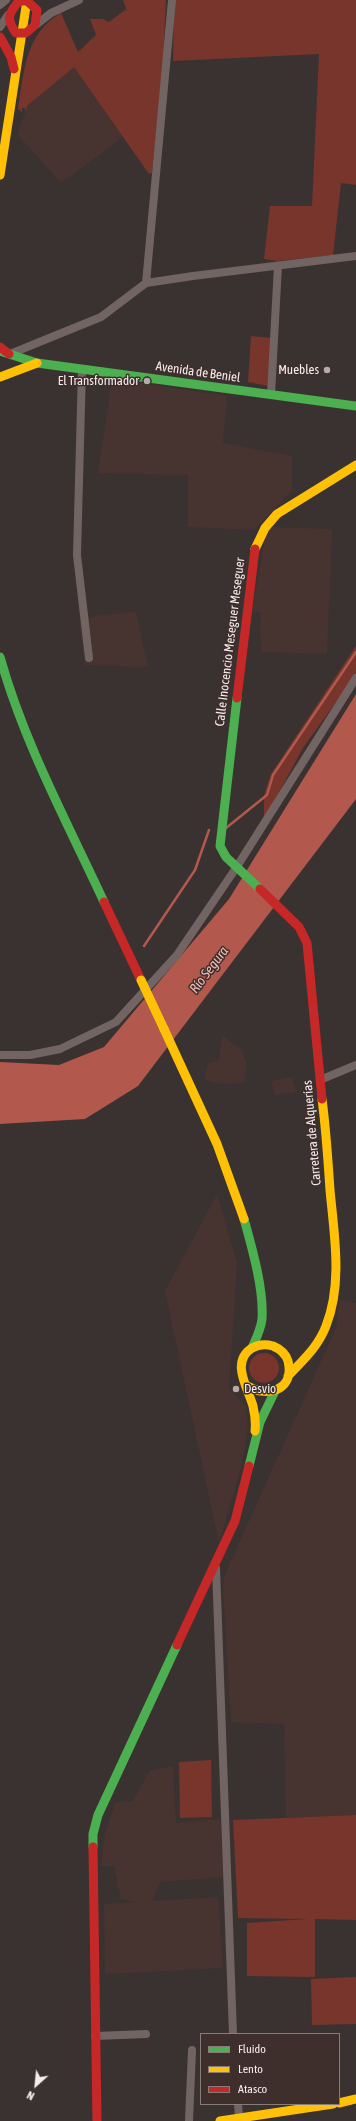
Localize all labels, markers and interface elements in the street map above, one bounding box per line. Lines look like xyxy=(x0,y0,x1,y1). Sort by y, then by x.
street label: Avenida de Beniel xyxy=(155,358,241,386)
place label: Muebles xyxy=(278,362,319,378)
marker: Muebles xyxy=(322,365,332,375)
place label: El Transformador xyxy=(58,373,139,389)
marker: El Transformador xyxy=(142,376,152,386)
street label: Calle Inocencio Meseguer Meseguer xyxy=(212,557,248,727)
water label: Río Segura xyxy=(186,943,232,997)
street label: Carretera de Alquerías xyxy=(300,1080,324,1186)
place label: Desvio xyxy=(244,1381,276,1397)
marker: Desvio xyxy=(231,1384,241,1394)
legend xyxy=(200,2033,340,2105)
text: Fluido xyxy=(238,2042,266,2056)
text: Lento xyxy=(238,2062,263,2076)
north arrow xyxy=(16,2065,56,2105)
text: Atasco xyxy=(238,2082,267,2096)
text: N xyxy=(25,2089,36,2103)

